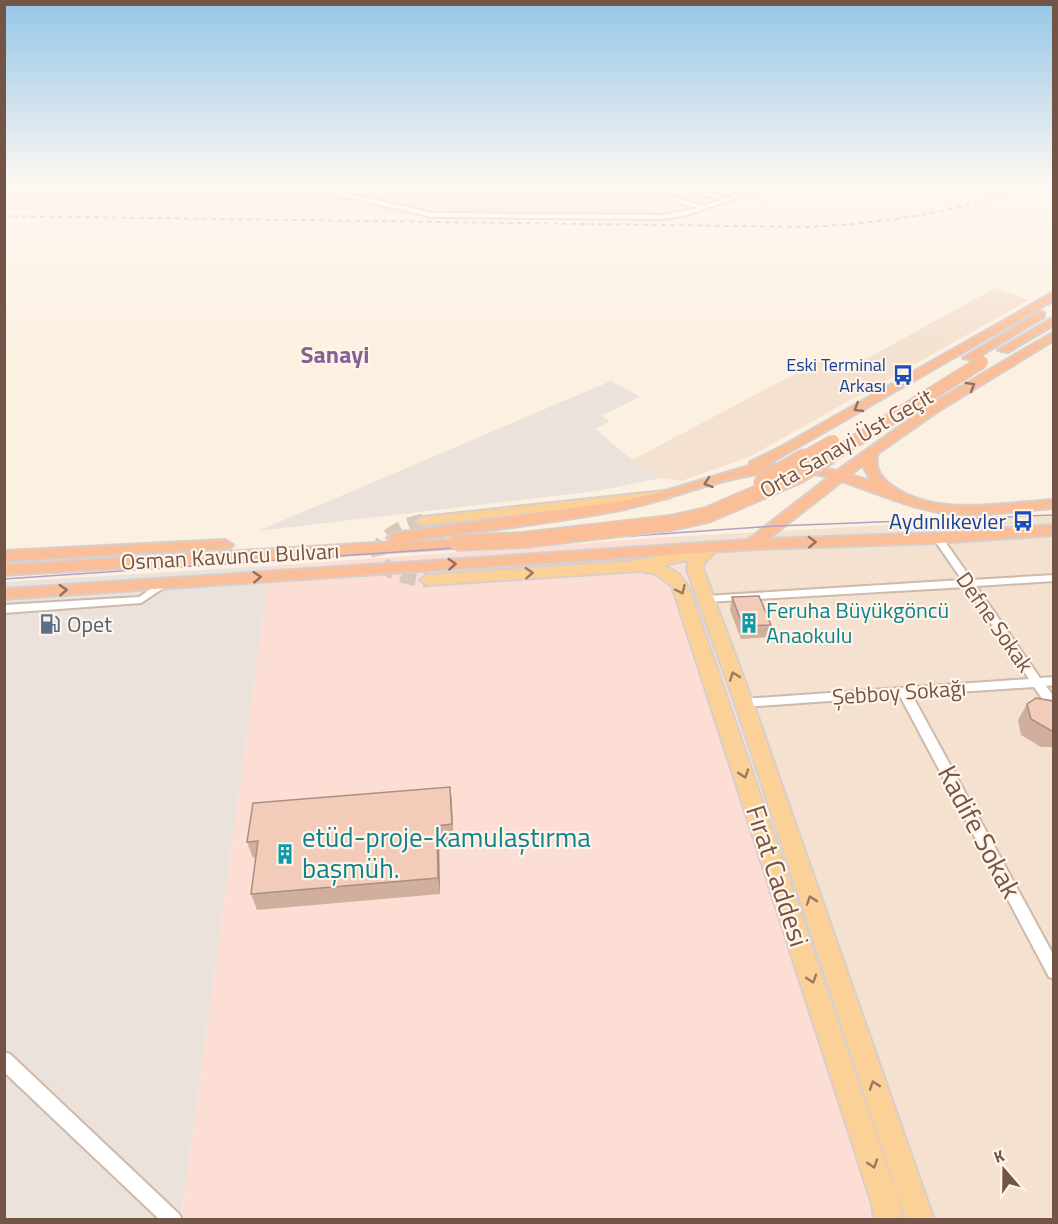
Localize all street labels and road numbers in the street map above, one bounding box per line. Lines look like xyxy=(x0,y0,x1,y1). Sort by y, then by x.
street label: Orta Sanayi Üst Geçit xyxy=(753,379,939,507)
street label: Osman Kavuncu Bulvarı xyxy=(120,533,340,579)
street label: Defne Sokak xyxy=(948,565,1042,680)
street label: Şebboy Sokağı xyxy=(831,670,967,714)
street label: Kadife Sokak xyxy=(928,757,1033,905)
street label: Fırat Caddesi xyxy=(736,799,821,952)

